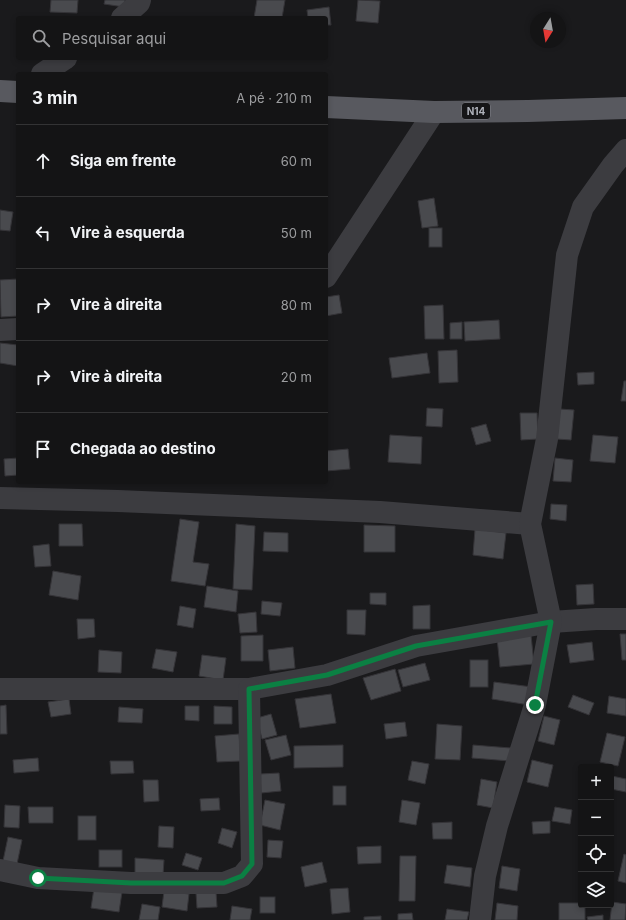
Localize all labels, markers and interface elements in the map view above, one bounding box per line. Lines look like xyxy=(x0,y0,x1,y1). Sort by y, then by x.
north arrow xyxy=(530,12,566,48)
search box xyxy=(16,16,328,60)
icon: search xyxy=(30,27,52,49)
text: Pesquisar aqui xyxy=(62,29,166,48)
text: 3 min xyxy=(32,88,78,108)
text: A pé · 210 m xyxy=(236,90,312,106)
road number: N14 xyxy=(462,103,490,119)
icon: ahead xyxy=(32,150,54,172)
text: Siga em frente xyxy=(70,151,176,170)
text: 60 m xyxy=(281,153,312,169)
icon: left xyxy=(32,222,54,244)
text: Vire à esquerda xyxy=(70,223,185,242)
text: 50 m xyxy=(281,225,312,241)
icon: right xyxy=(32,294,54,316)
text: Vire à direita xyxy=(70,295,162,314)
text: 80 m xyxy=(281,297,312,313)
icon: right xyxy=(32,366,54,388)
text: Vire à direita xyxy=(70,367,162,386)
text: 20 m xyxy=(281,369,312,385)
icon: arrive xyxy=(32,438,54,460)
text: Chegada ao destino xyxy=(70,439,216,458)
route end xyxy=(526,696,544,714)
map controls xyxy=(578,764,614,908)
button: + xyxy=(578,764,614,800)
button: − xyxy=(578,800,614,836)
button: locate xyxy=(578,836,614,872)
route start xyxy=(29,869,47,887)
button: layers xyxy=(578,872,614,908)

